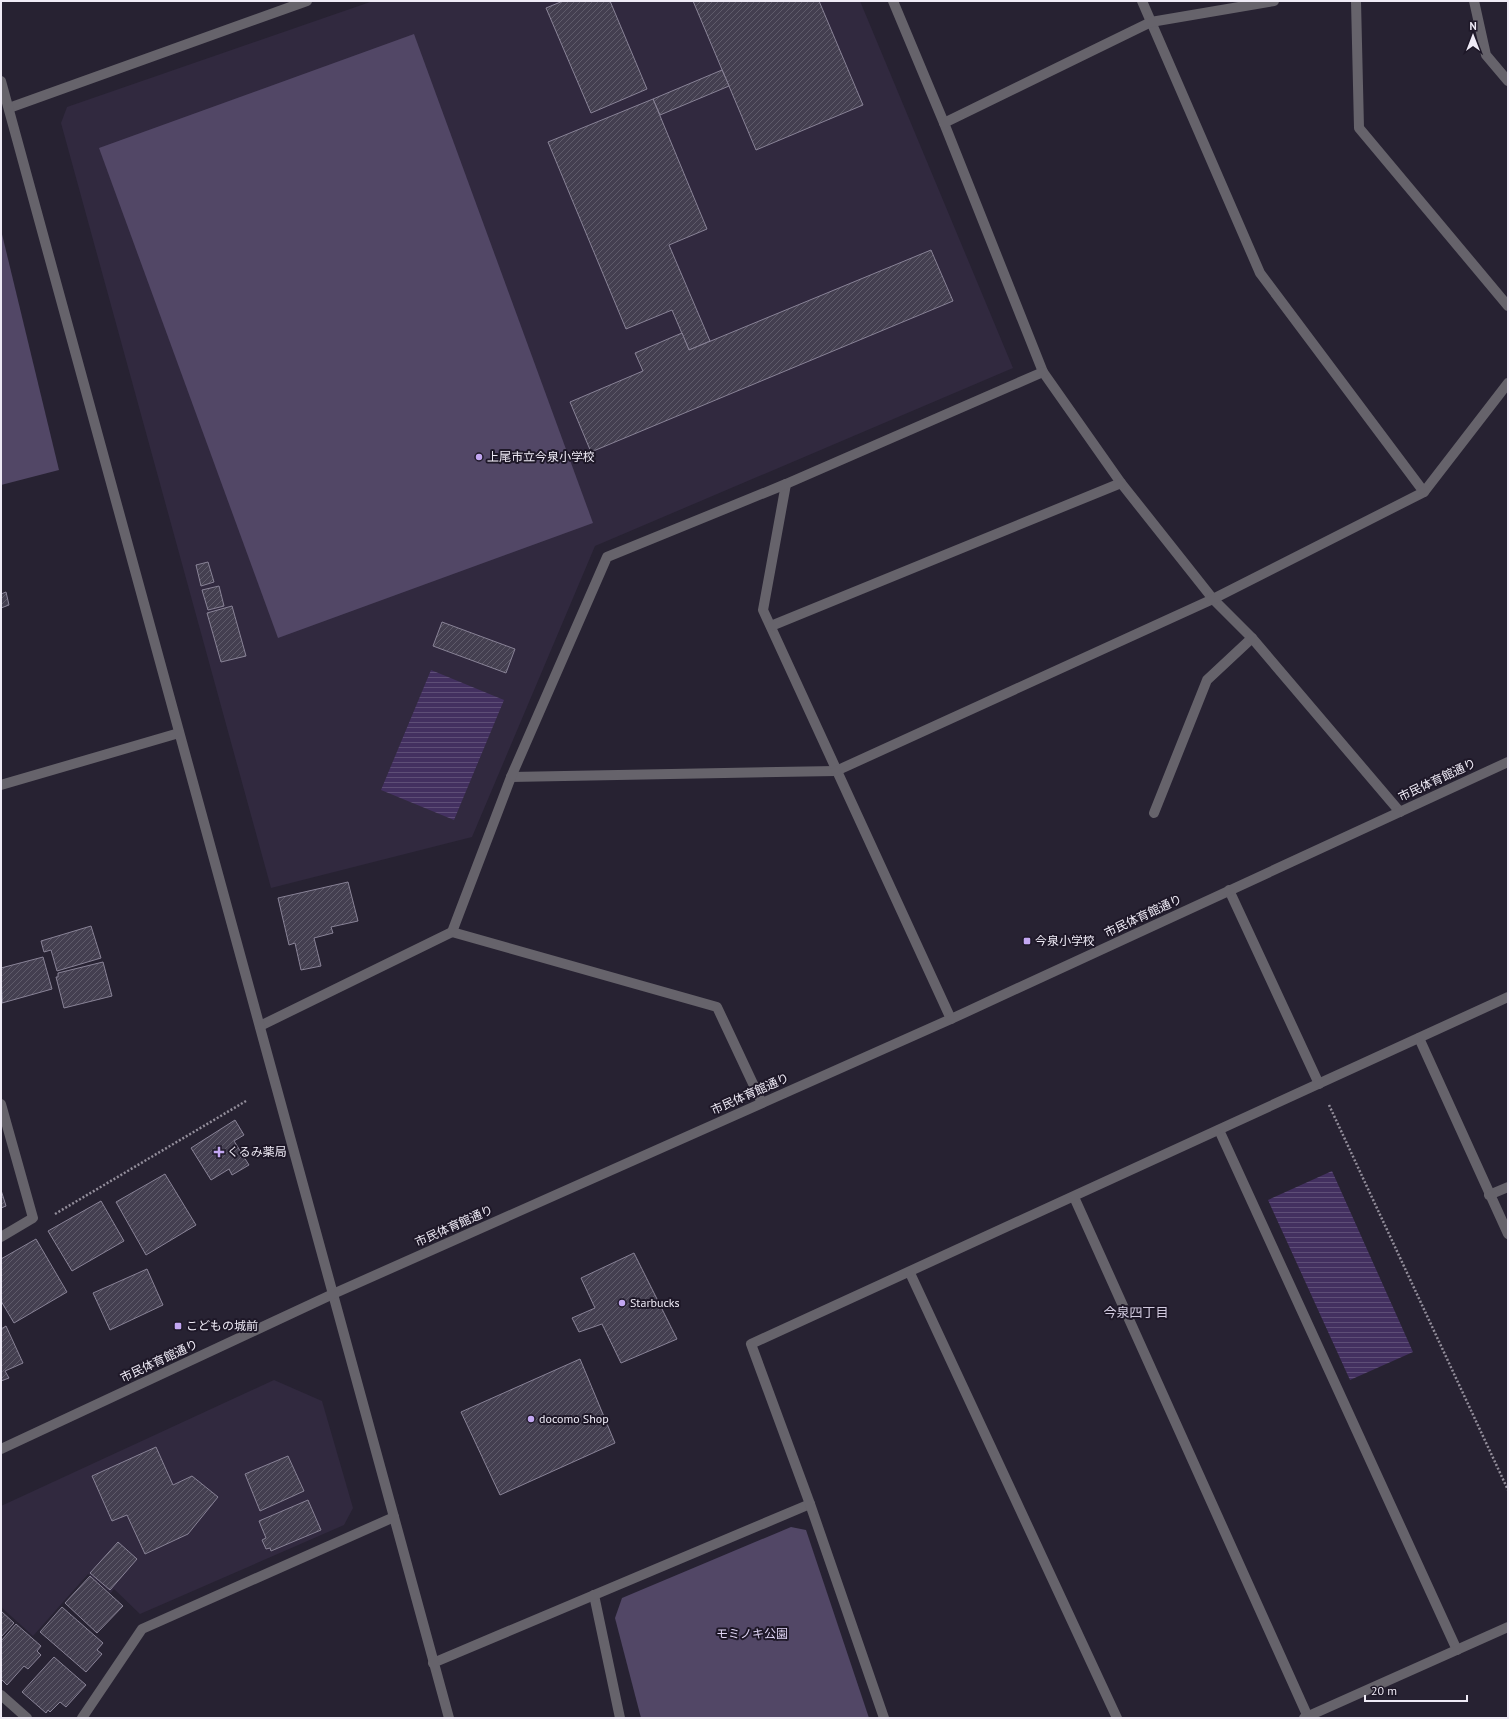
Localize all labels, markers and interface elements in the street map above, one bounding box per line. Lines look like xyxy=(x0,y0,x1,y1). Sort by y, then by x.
north arrow xyxy=(1453,16,1493,56)
text: N xyxy=(1469,19,1477,33)
place label: 上尾市立今泉小学校 xyxy=(487,449,595,464)
marker: 上尾市立今泉小学校 xyxy=(474,452,484,462)
street label: 市民体育館通り xyxy=(1396,755,1478,804)
street label: 市民体育館通り xyxy=(1102,891,1184,940)
place label: 今泉小学校 xyxy=(1035,933,1095,948)
marker: 今泉小学校 xyxy=(1022,936,1032,946)
street label: 市民体育館通り xyxy=(708,1070,791,1117)
place label: くるみ薬局 xyxy=(227,1144,287,1159)
marker: くるみ薬局 xyxy=(214,1147,224,1157)
street label: 市民体育館通り xyxy=(412,1202,495,1249)
place label: Starbucks xyxy=(630,1295,680,1310)
marker: Starbucks xyxy=(617,1298,627,1308)
district label: 今泉四丁目 xyxy=(1103,1304,1169,1321)
place label: こどもの城前 xyxy=(186,1318,258,1333)
marker: こどもの城前 xyxy=(173,1321,183,1331)
street label: 市民体育館通り xyxy=(118,1336,200,1385)
place label: docomo Shop xyxy=(539,1411,609,1426)
marker: docomo Shop xyxy=(526,1414,536,1424)
park label: モミノキ公園 xyxy=(716,1626,788,1641)
scale bar xyxy=(1365,1677,1467,1703)
text: 20 m xyxy=(1371,1683,1397,1698)

